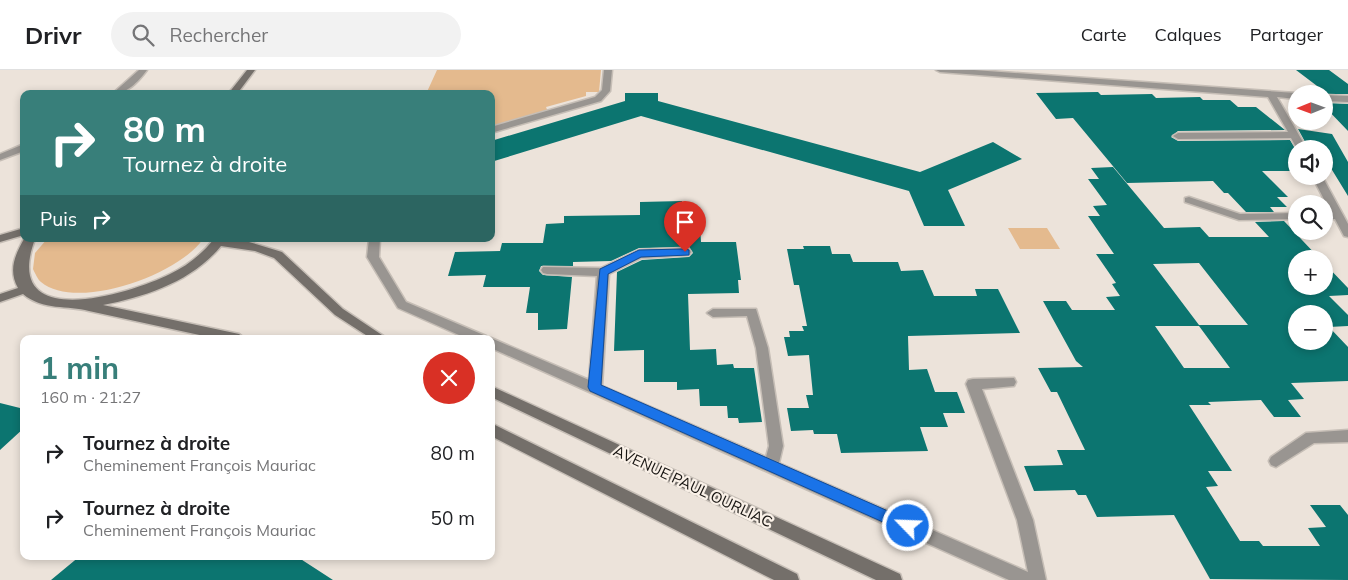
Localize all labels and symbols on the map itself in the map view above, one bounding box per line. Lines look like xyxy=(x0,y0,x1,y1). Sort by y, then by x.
north arrow xyxy=(1288,85,1332,130)
pin xyxy=(664,201,706,252)
street label: AVENUE PAUL OURLIAC xyxy=(611,441,775,531)
position arrow xyxy=(881,499,933,551)

